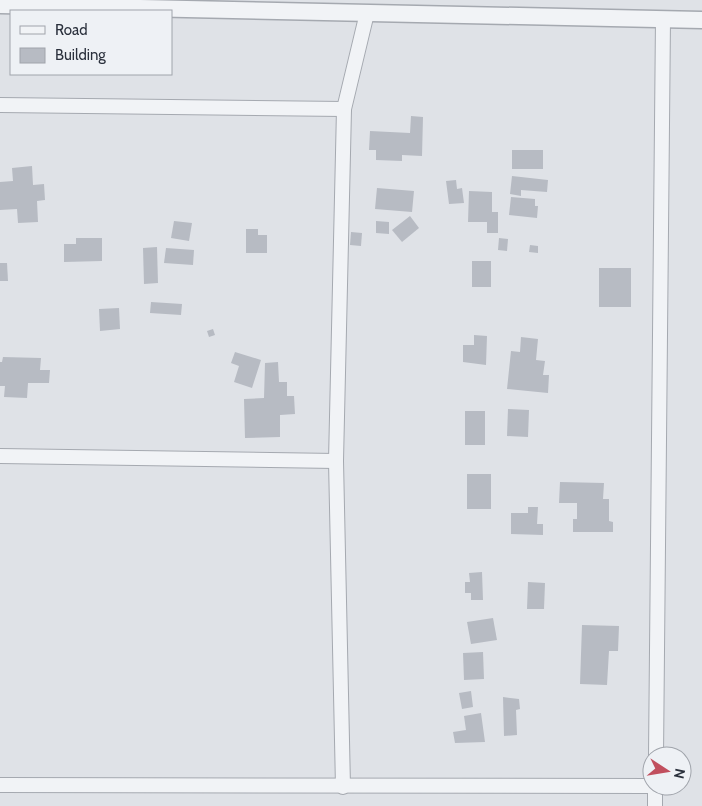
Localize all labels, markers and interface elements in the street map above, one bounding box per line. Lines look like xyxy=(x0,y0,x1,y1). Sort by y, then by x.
legend xyxy=(10,10,172,75)
text: Road xyxy=(55,21,88,39)
text: Building xyxy=(55,46,106,64)
north arrow xyxy=(642,746,692,796)
text: N xyxy=(670,767,690,780)

